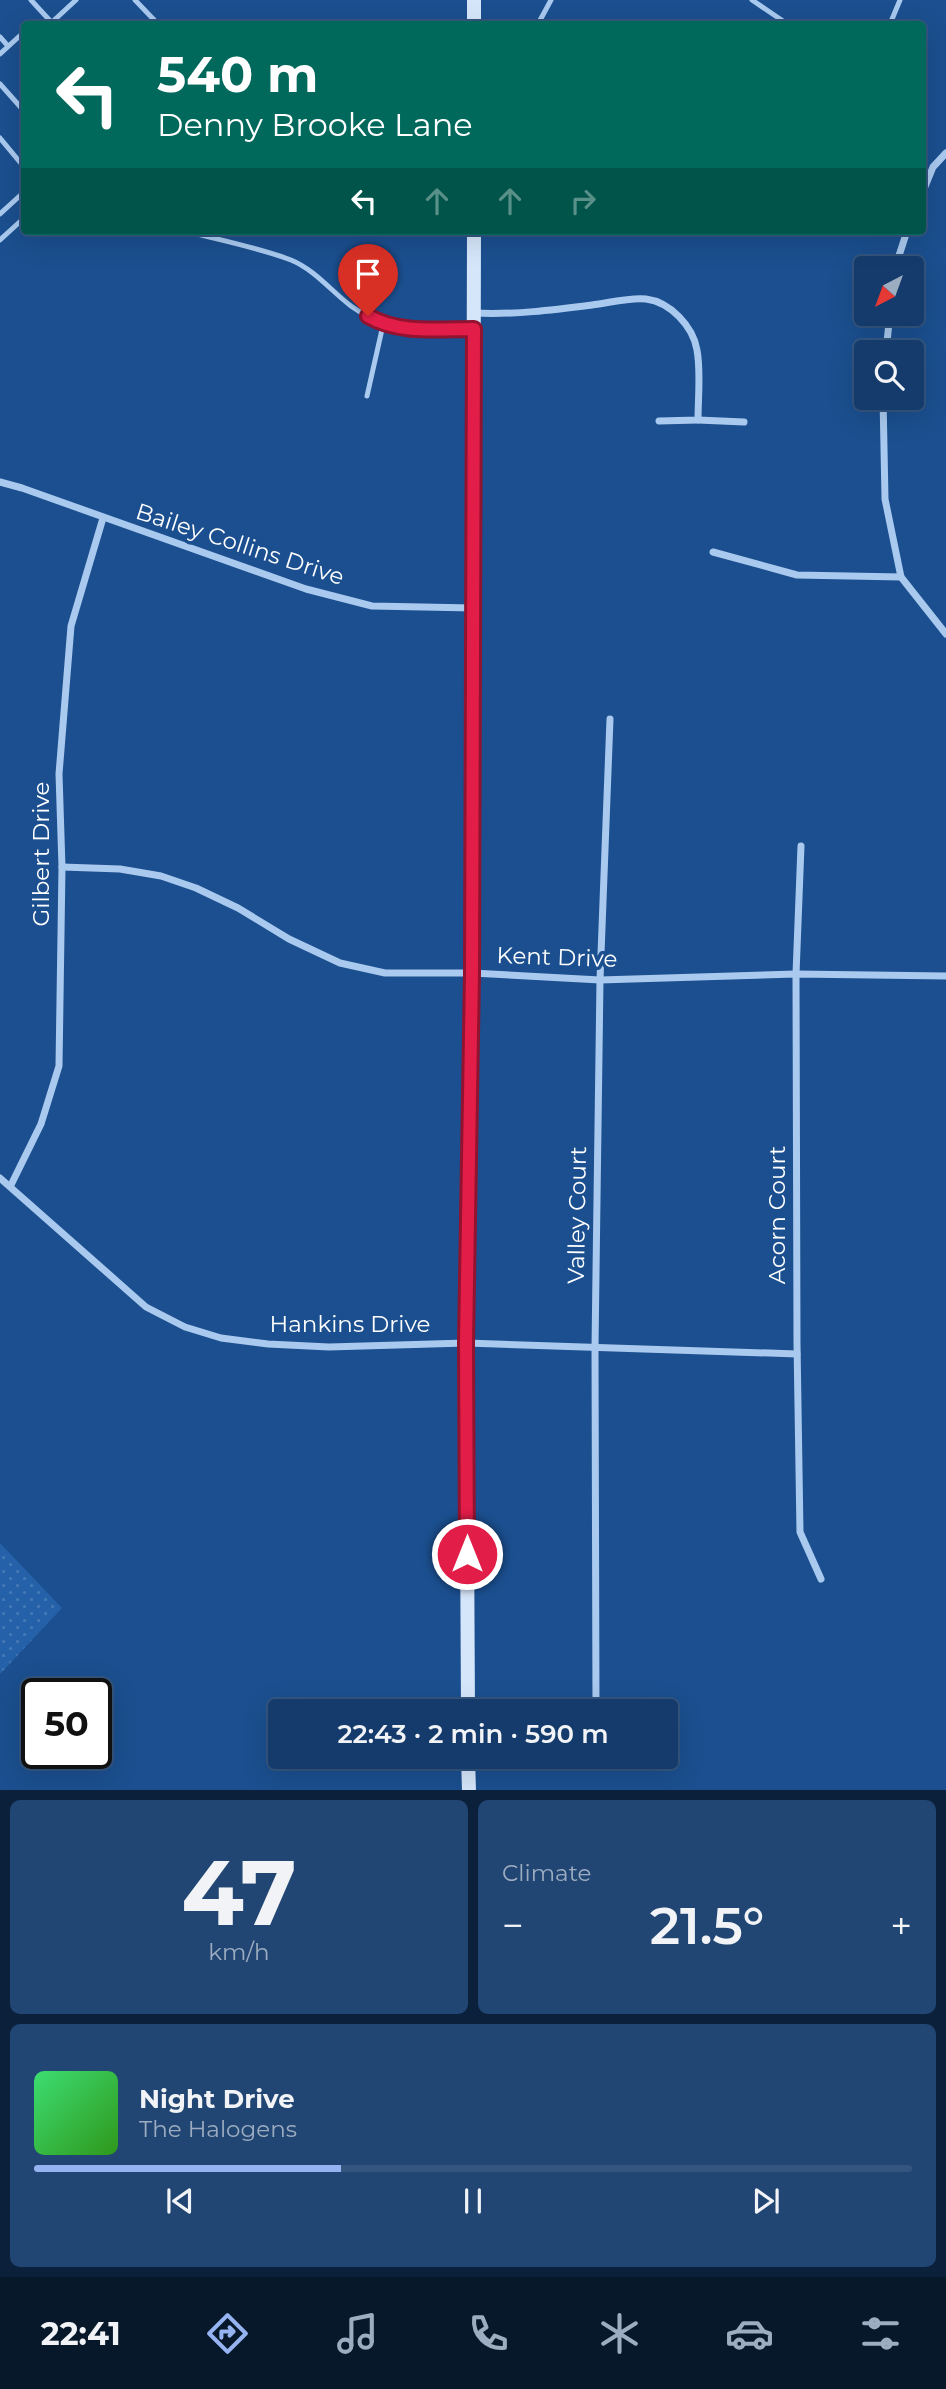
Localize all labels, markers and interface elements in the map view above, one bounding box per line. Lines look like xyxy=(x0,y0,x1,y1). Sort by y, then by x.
text: 540 m xyxy=(157,45,318,104)
icon: left xyxy=(42,49,133,140)
text: Denny Brooke Lane xyxy=(157,105,473,144)
icon: left xyxy=(345,182,383,220)
icon: ahead xyxy=(418,182,456,220)
icon: ahead xyxy=(491,182,529,220)
icon: right xyxy=(564,182,602,220)
pin xyxy=(338,244,398,316)
icon: arrive xyxy=(349,255,387,293)
north arrow xyxy=(854,256,924,326)
map controls xyxy=(854,256,924,410)
button: search xyxy=(854,340,924,410)
street label: Bailey Collins Drive xyxy=(132,497,348,591)
street label: Gilbert Drive xyxy=(27,782,55,926)
street label: Kent Drive xyxy=(496,941,618,973)
street label: Valley Court xyxy=(562,1146,592,1284)
street label: Acorn Court xyxy=(763,1146,791,1284)
street label: Hankins Drive xyxy=(270,1310,430,1338)
position arrow xyxy=(430,1517,504,1591)
speed limit sign: 50 xyxy=(21,1678,112,1769)
text: 22:43 · 2 min · 590 m xyxy=(337,1718,609,1750)
text: 47 xyxy=(181,1837,297,1948)
text: Climate xyxy=(502,1859,591,1887)
text: 21.5° xyxy=(650,1894,764,1957)
text: − xyxy=(502,1902,524,1949)
text: + xyxy=(890,1902,912,1949)
text: km/h xyxy=(208,1938,270,1966)
text: Night Drive xyxy=(139,2083,295,2115)
text: The Halogens xyxy=(139,2115,297,2143)
icon: previous xyxy=(161,2182,199,2220)
icon: pause xyxy=(454,2182,492,2220)
icon: next xyxy=(747,2182,785,2220)
icon: directions xyxy=(203,2309,252,2358)
icon: music xyxy=(333,2309,382,2358)
icon: phone xyxy=(464,2309,513,2358)
icon: climate xyxy=(595,2309,644,2358)
icon: car xyxy=(725,2309,774,2358)
icon: filters xyxy=(856,2309,905,2358)
text: 22:41 xyxy=(41,2314,121,2353)

